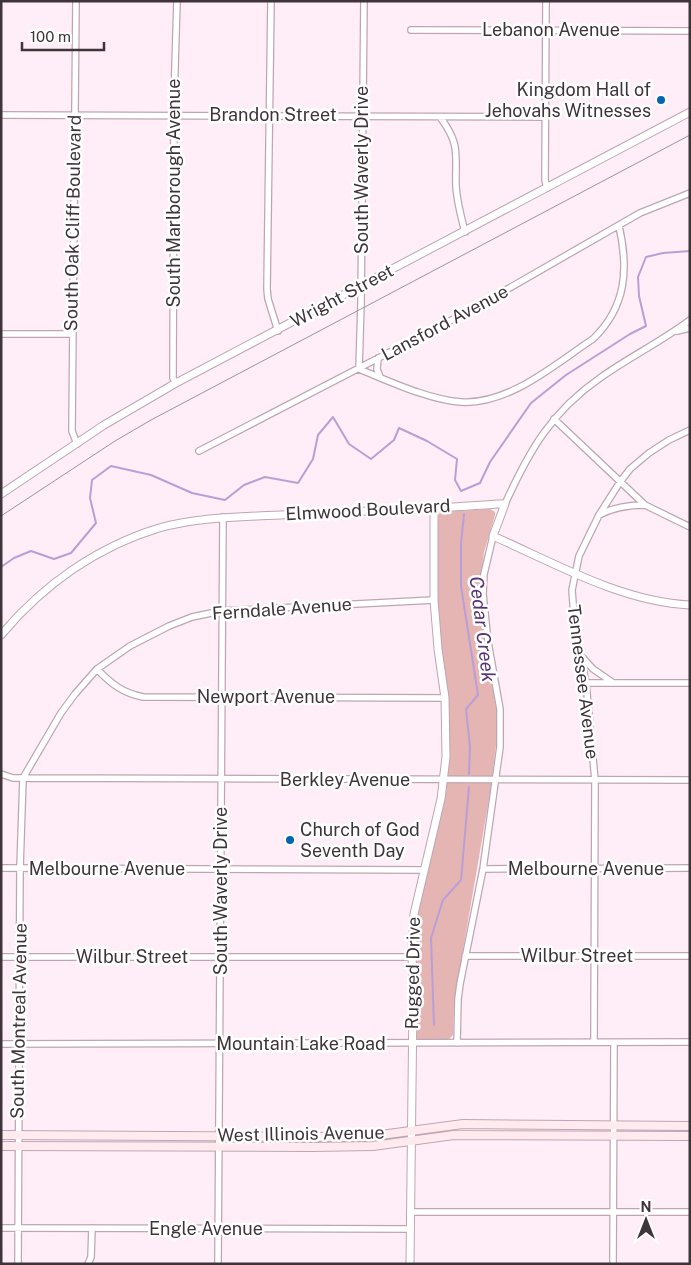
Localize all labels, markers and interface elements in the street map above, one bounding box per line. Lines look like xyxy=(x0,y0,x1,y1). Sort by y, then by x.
street label: Lebanon Avenue xyxy=(482,19,620,40)
scale bar xyxy=(22,20,105,52)
text: 100 m xyxy=(30,28,71,45)
street label: South Marlborough Avenue xyxy=(163,79,184,307)
place label: Kingdom Hall of Jehovahs Witnesses xyxy=(485,79,651,121)
street label: South Waverly Drive xyxy=(351,86,372,254)
marker: Kingdom Hall of Jehovahs Witnesses xyxy=(655,94,667,106)
street label: Brandon Street xyxy=(209,104,337,125)
street label: South Oak Cliff Boulevard xyxy=(60,115,85,331)
street label: Wright Street xyxy=(287,260,397,332)
street label: Lansford Avenue xyxy=(378,280,512,365)
street label: Elmwood Boulevard xyxy=(285,495,451,524)
water label: Cedar Creek xyxy=(466,575,500,684)
street label: Ferndale Avenue xyxy=(211,593,353,624)
street label: Tennessee Avenue xyxy=(564,604,603,760)
street label: Newport Avenue xyxy=(197,686,335,707)
street label: Berkley Avenue xyxy=(280,769,410,790)
street label: South Waverly Drive xyxy=(210,807,231,975)
place label: Church of God Seventh Day xyxy=(300,819,420,861)
marker: Church of God Seventh Day xyxy=(284,834,296,846)
street label: Melbourne Avenue xyxy=(29,858,185,879)
street label: Melbourne Avenue xyxy=(508,858,664,879)
street label: Rugged Drive xyxy=(401,916,424,1030)
street label: South Montreal Avenue xyxy=(6,923,31,1119)
street label: Wilbur Street xyxy=(521,945,633,966)
street label: Wilbur Street xyxy=(76,946,188,967)
street label: Mountain Lake Road xyxy=(216,1033,386,1054)
street label: West Illinois Avenue xyxy=(217,1122,385,1145)
north arrow xyxy=(621,1195,671,1245)
text: N xyxy=(641,1199,651,1215)
street label: Engle Avenue xyxy=(149,1218,263,1239)

